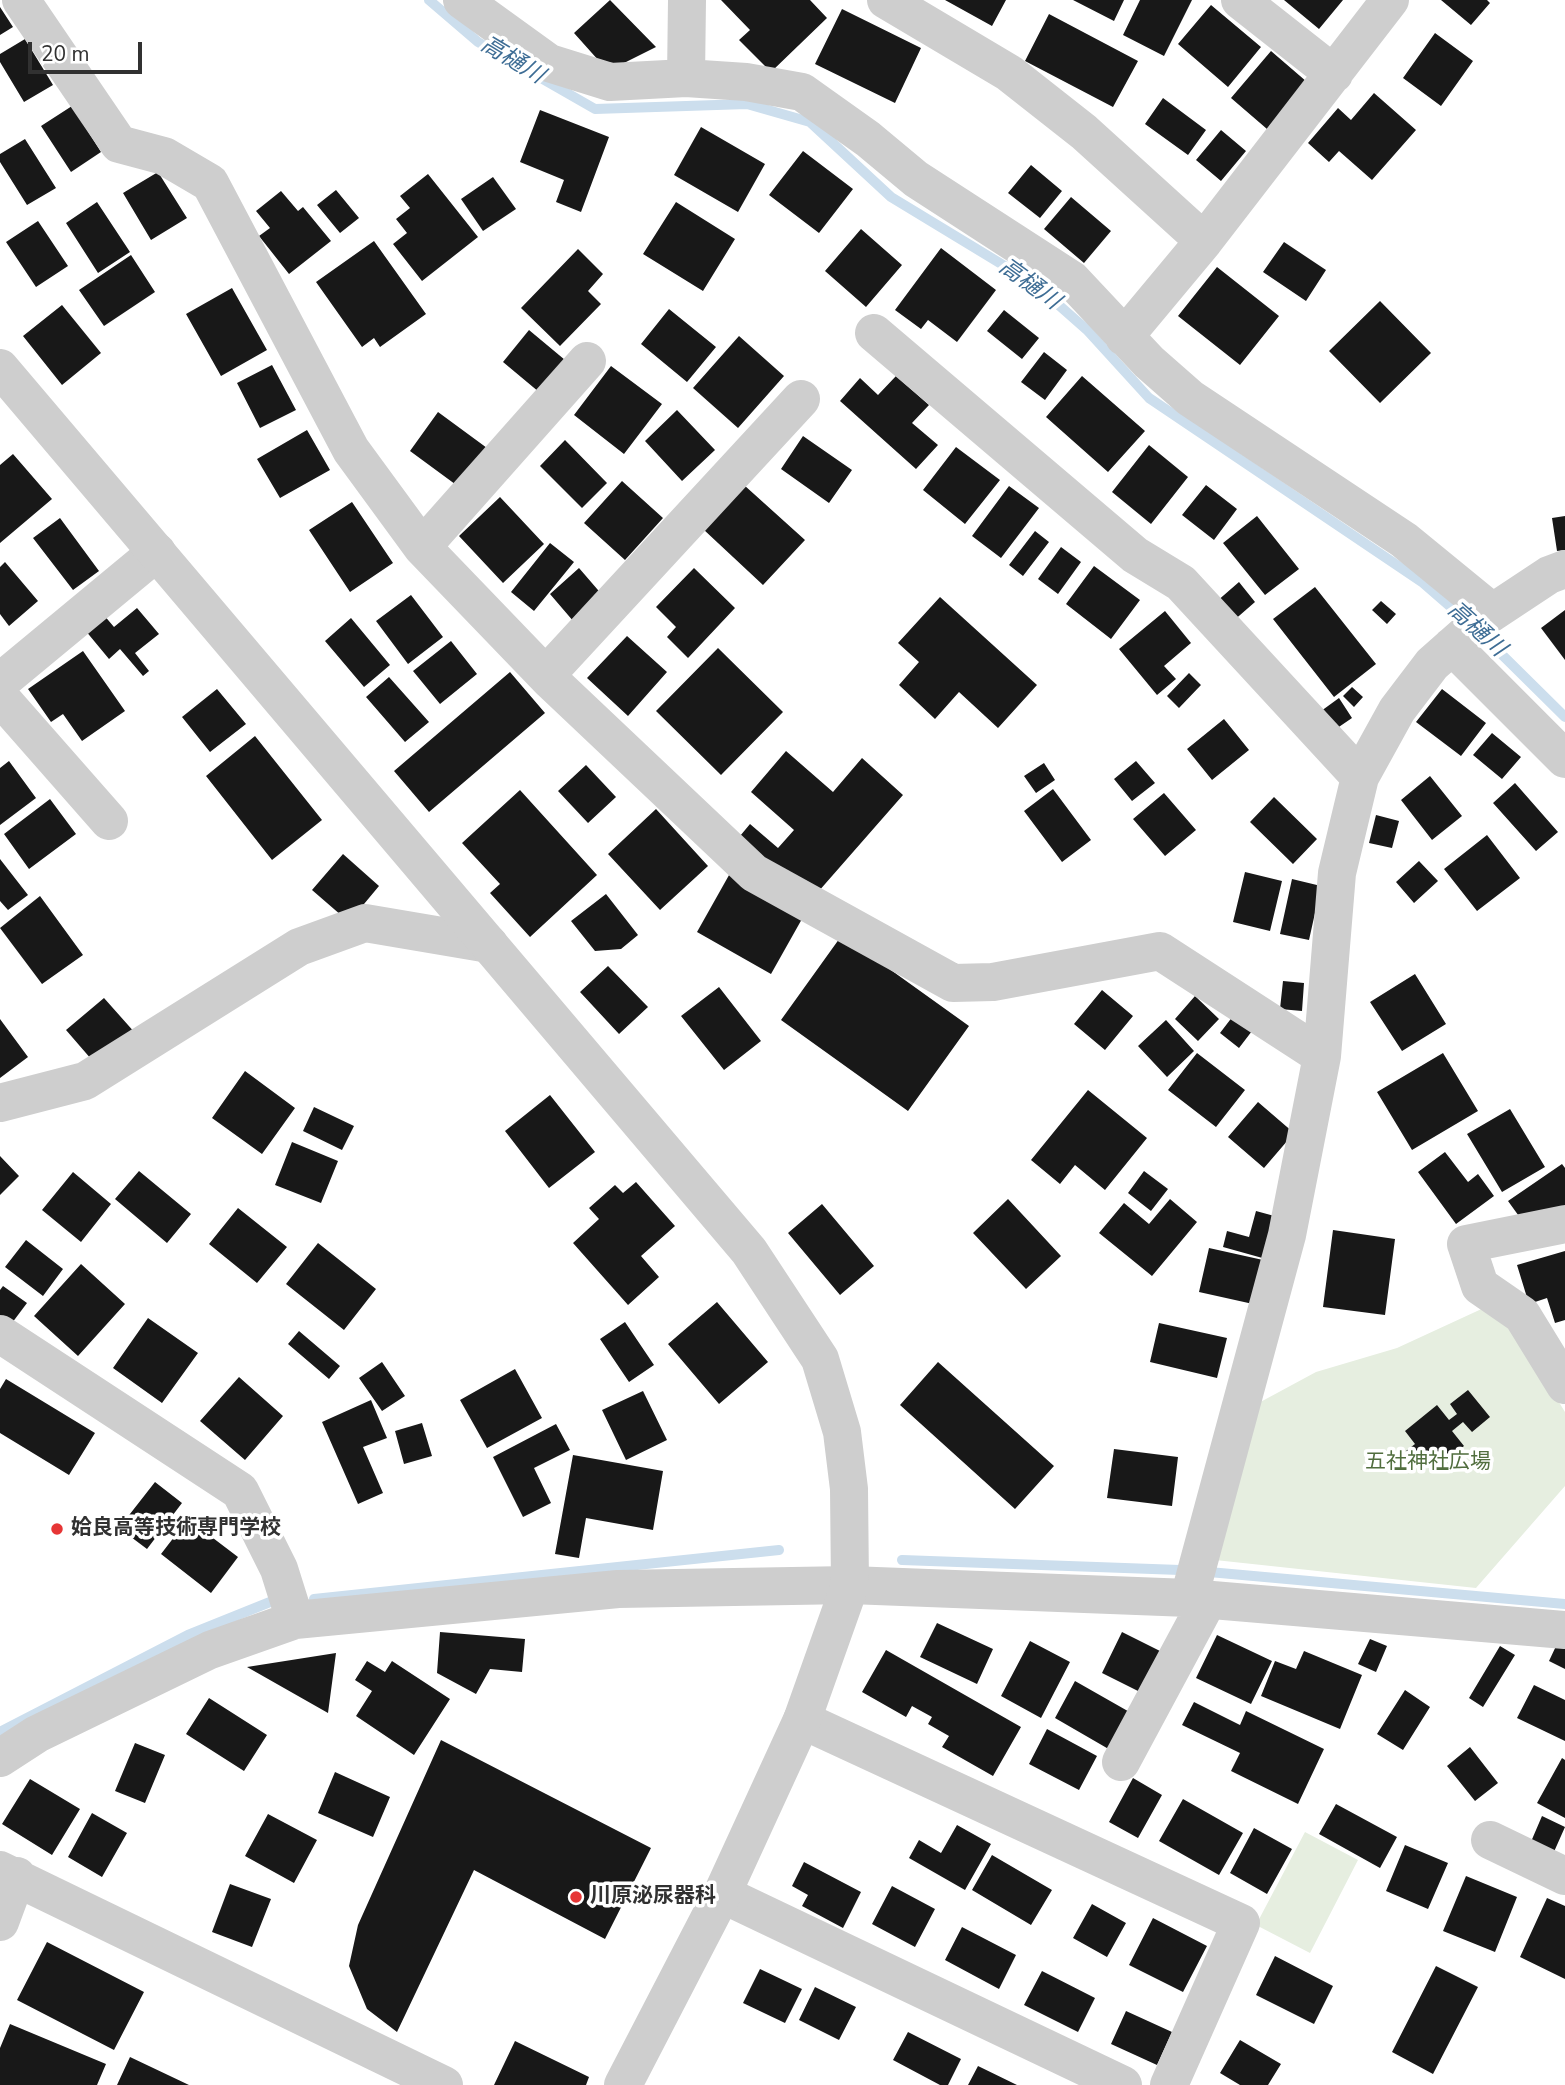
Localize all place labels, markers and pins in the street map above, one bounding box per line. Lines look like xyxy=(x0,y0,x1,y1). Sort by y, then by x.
place label: 姶良高等技術専門学校 xyxy=(71,1516,281,1542)
marker: 姶良高等技術専門学校 xyxy=(49,1521,65,1537)
place label: 川原泌尿器科 xyxy=(590,1884,716,1910)
marker: 川原泌尿器科 xyxy=(568,1889,584,1905)

